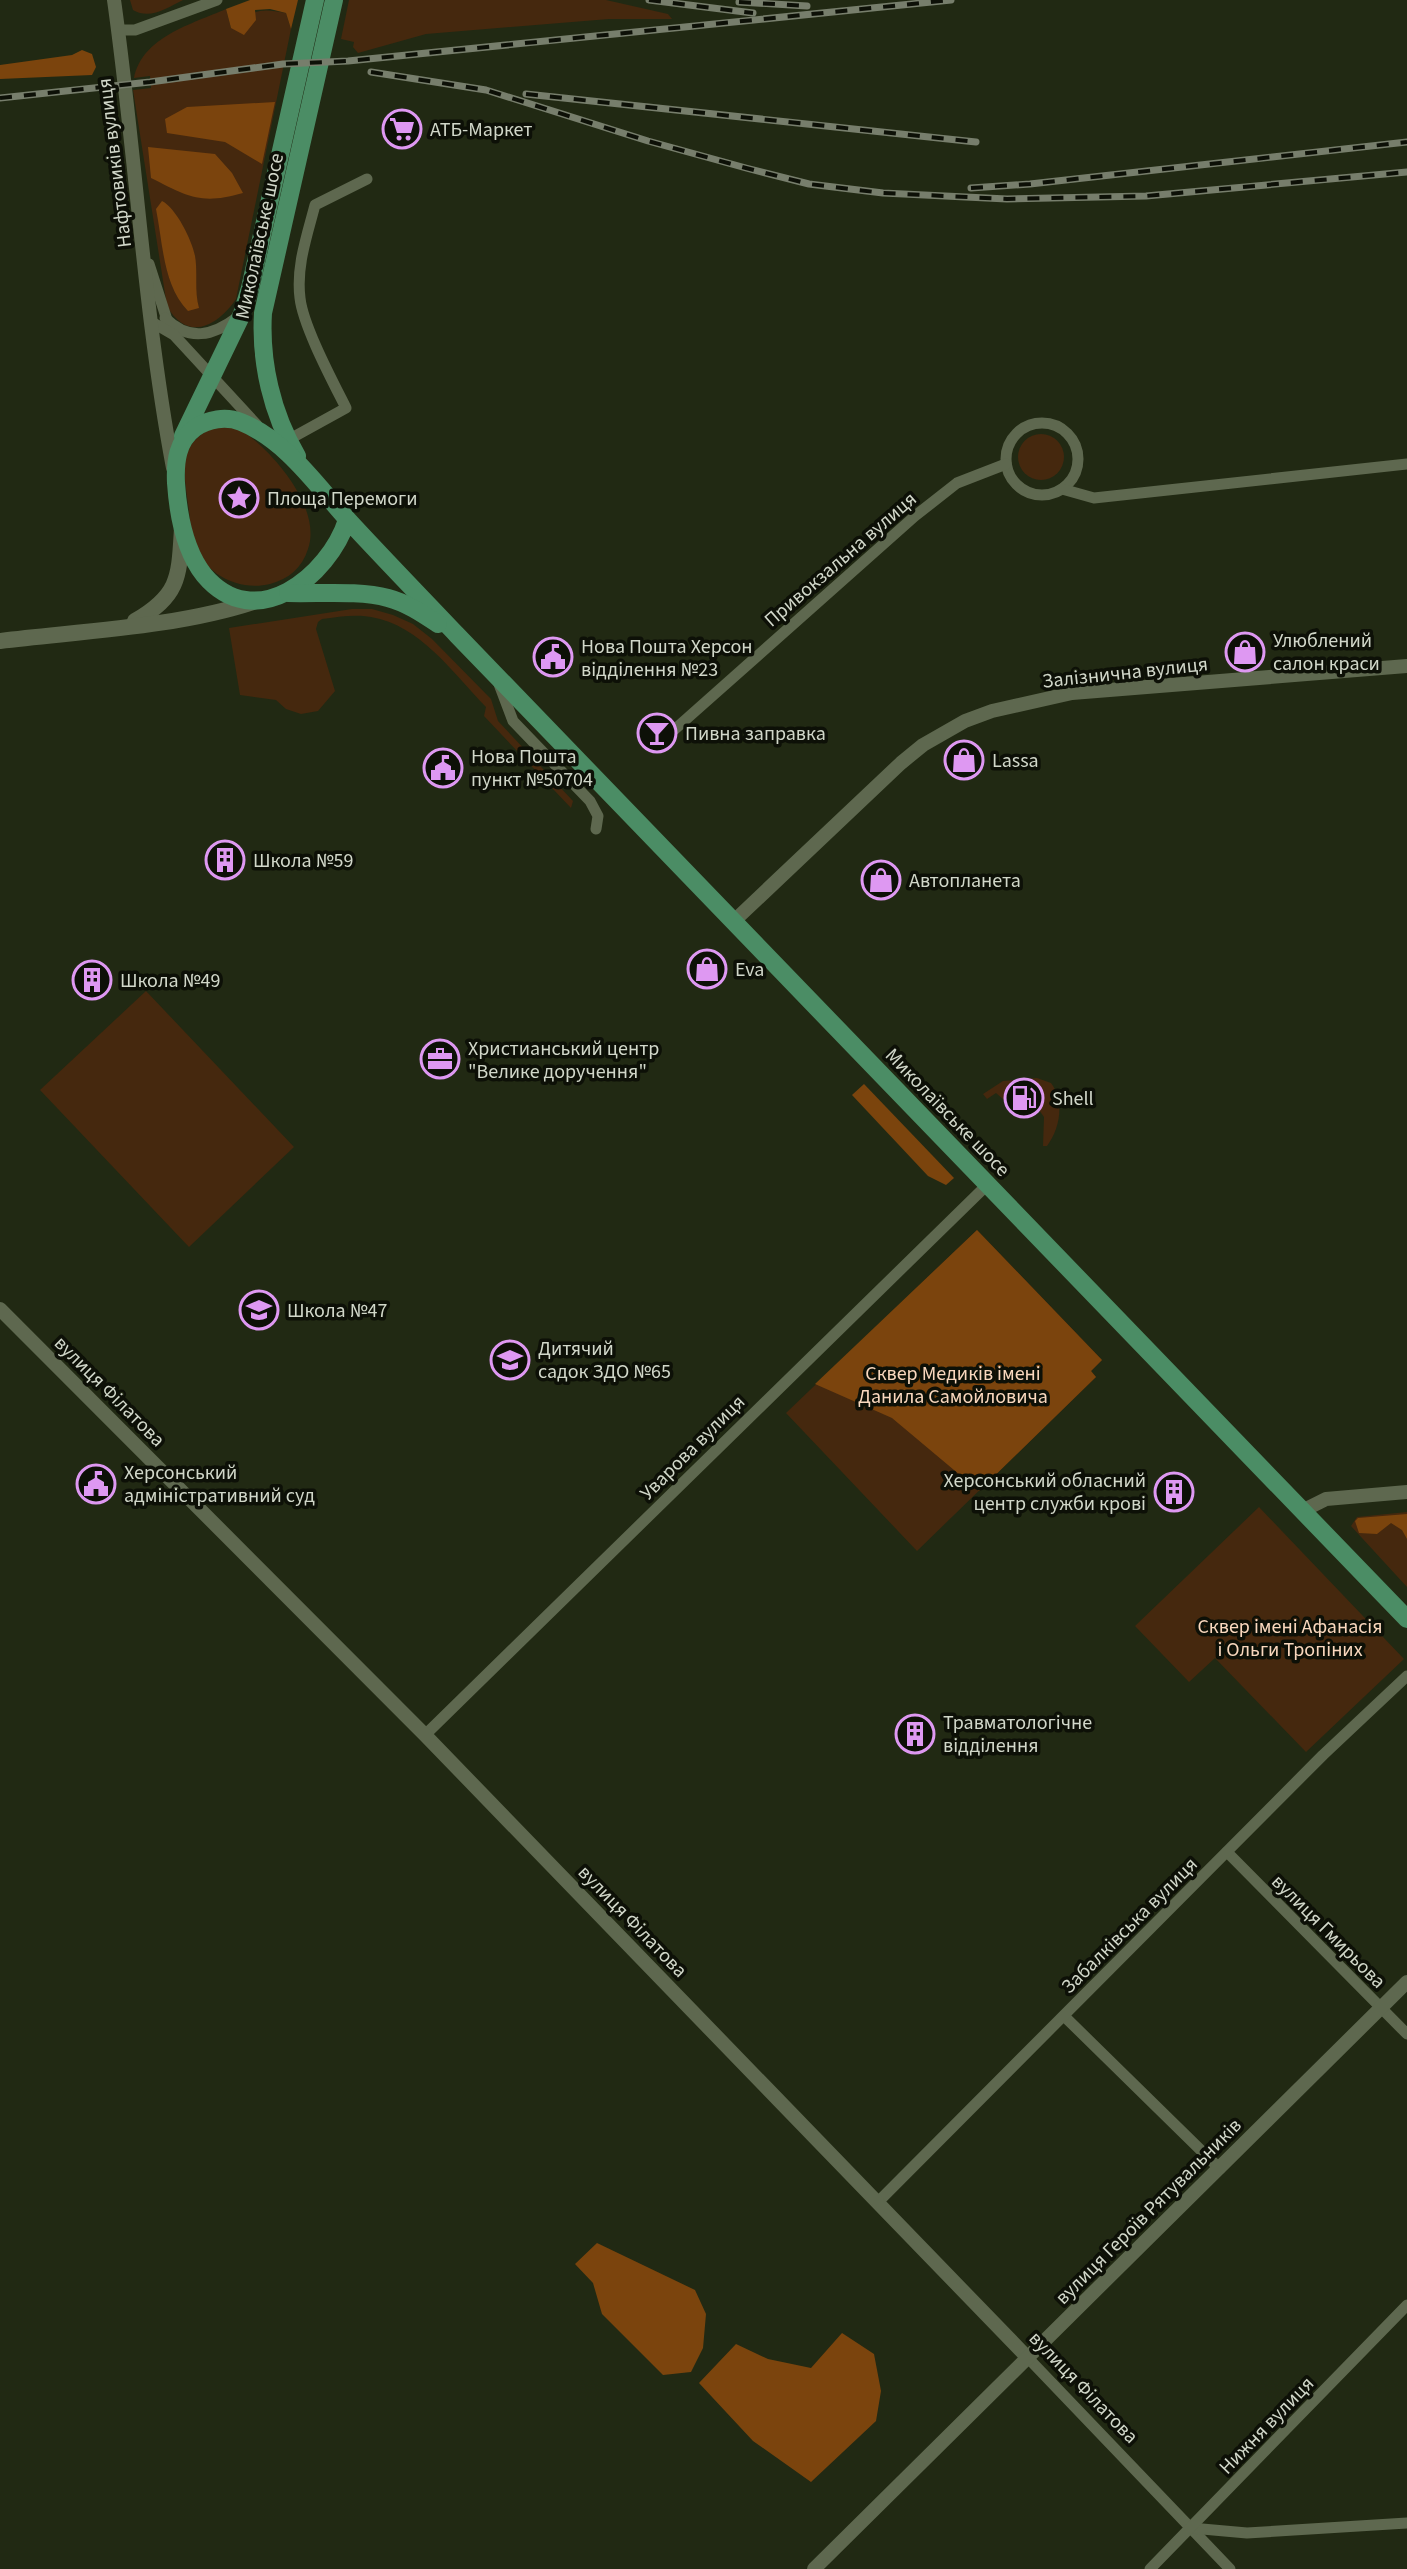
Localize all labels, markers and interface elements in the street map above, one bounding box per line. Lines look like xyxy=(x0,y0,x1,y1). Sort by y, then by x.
street label: Нафтовиків вулиця xyxy=(91,77,139,249)
supermarket icon: АТБ-Маркет xyxy=(381,108,423,150)
place label: АТБ-Маркет xyxy=(430,116,533,144)
street label: Миколаївське шосе xyxy=(229,151,291,322)
place icon: Площа Перемоги xyxy=(218,477,260,519)
place label: Площа Перемоги xyxy=(267,485,418,513)
street label: Привокзальна вулиця xyxy=(758,486,923,634)
place label: Улюблений салон краси xyxy=(1273,627,1380,678)
shop icon: Улюблений салон краси xyxy=(1224,631,1266,673)
place label: Нова Пошта Херсон відділення №23 xyxy=(581,633,753,684)
public building icon: Нова Пошта Херсон відділення №23 xyxy=(532,636,574,678)
street label: Залізнична вулиця xyxy=(1041,650,1209,696)
bar icon: Пивна заправка xyxy=(636,712,678,754)
place label: Пивна заправка xyxy=(685,720,826,748)
shop icon: Lassa xyxy=(943,739,985,781)
place label: Нова Пошта пункт №50704 xyxy=(471,743,593,794)
public building icon: Нова Пошта пункт №50704 xyxy=(422,747,464,789)
place label: Lassa xyxy=(992,747,1039,775)
building icon: Школа №59 xyxy=(204,839,246,881)
place label: Школа №59 xyxy=(253,847,353,875)
shop icon: Автопланета xyxy=(860,859,902,901)
place label: Автопланета xyxy=(909,867,1021,895)
shop icon: Eva xyxy=(686,948,728,990)
place label: Eva xyxy=(735,956,764,984)
building icon: Школа №49 xyxy=(71,959,113,1001)
place label: Школа №49 xyxy=(120,967,220,995)
place label: Христианський центр "Велике доручення" xyxy=(468,1035,659,1086)
office icon: Христианський центр "Велике доручення" xyxy=(419,1038,461,1080)
street label: Миколаївське шосе xyxy=(879,1042,1016,1183)
fuel station icon: Shell xyxy=(1003,1077,1045,1119)
place label: Shell xyxy=(1052,1085,1094,1113)
school or university icon: Школа №47 xyxy=(238,1289,280,1331)
place label: Школа №47 xyxy=(287,1297,387,1325)
street label: вулиця Філатова xyxy=(48,1330,171,1453)
place label: Дитячий садок ЗДО №65 xyxy=(538,1335,671,1386)
school or university icon: Дитячий садок ЗДО №65 xyxy=(489,1339,531,1381)
park label: Сквер Медиків імені Данила Самойловича xyxy=(858,1360,1048,1411)
street label: Уварова вулиця xyxy=(634,1389,752,1507)
place label: Херсонський адміністративний суд xyxy=(124,1459,315,1510)
public building icon: Херсонський адміністративний суд xyxy=(75,1463,117,1505)
place label: Херсонський обласний центр служби крові xyxy=(943,1467,1146,1518)
building icon: Херсонський обласний центр служби крові xyxy=(1153,1471,1195,1513)
park label: Сквер імені Афанасія і Ольги Тропіних xyxy=(1197,1613,1383,1664)
place label: Травматологічне відділення xyxy=(943,1709,1092,1760)
building icon: Травматологічне відділення xyxy=(894,1713,936,1755)
street label: Забалківська вулиця xyxy=(1055,1851,1204,2000)
street label: вулиця Філатова xyxy=(571,1859,693,1984)
street label: вулиця Гмирьова xyxy=(1265,1868,1392,1995)
street label: вулиця Героїв Рятувальників xyxy=(1049,2112,1248,2311)
street label: вулиця Філатова xyxy=(1022,2325,1144,2450)
street label: Нижня вулиця xyxy=(1213,2371,1321,2481)

